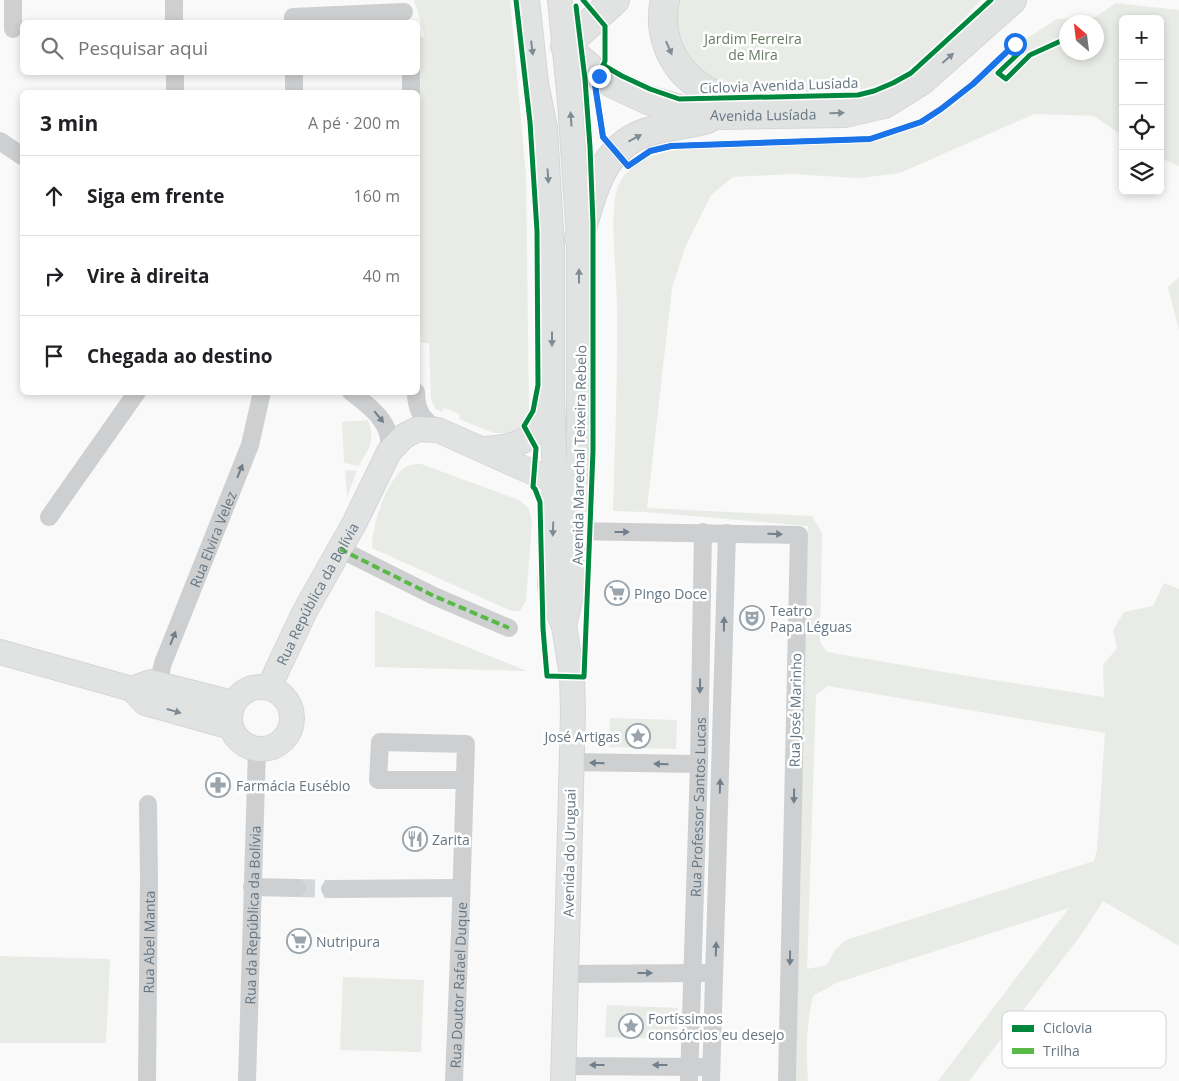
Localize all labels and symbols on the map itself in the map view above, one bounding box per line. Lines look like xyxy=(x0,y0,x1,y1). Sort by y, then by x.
north arrow xyxy=(1059,15,1104,60)
park label: Jardim Ferreira de Mira xyxy=(702,29,802,64)
route start xyxy=(1004,33,1027,56)
one-way arrow xyxy=(664,40,673,55)
one-way arrow xyxy=(528,41,536,57)
one-way arrow xyxy=(941,52,953,64)
route end xyxy=(588,65,611,88)
street label: Ciclovia Avenida Lusíada xyxy=(699,73,859,97)
street label: Avenida Lusíada xyxy=(709,104,817,125)
one-way arrow xyxy=(830,109,846,117)
one-way arrow xyxy=(567,111,575,127)
one-way arrow xyxy=(628,134,643,142)
one-way arrow xyxy=(545,168,553,184)
one-way arrow xyxy=(575,268,583,284)
one-way arrow xyxy=(548,331,556,347)
street label: Avenida Marechal Teixeira Rebelo xyxy=(568,345,590,565)
one-way arrow xyxy=(374,411,384,424)
one-way arrow xyxy=(237,463,244,478)
street label: Rua Elvira Velez xyxy=(185,488,240,590)
street label: Rua República da Bolívia xyxy=(271,519,362,668)
one-way arrow xyxy=(548,521,556,537)
one-way arrow xyxy=(615,528,631,536)
one-way arrow xyxy=(768,530,784,538)
supermarket icon: Pingo Doce xyxy=(604,580,630,606)
place label: Pingo Doce xyxy=(634,584,707,603)
place label: Teatro Papa Léguas xyxy=(770,601,852,636)
theatre icon: Teatro Papa Léguas xyxy=(739,605,765,631)
one-way arrow xyxy=(720,616,728,632)
one-way arrow xyxy=(170,631,178,645)
street label: Rua José Marinho xyxy=(785,653,805,767)
one-way arrow xyxy=(696,678,704,694)
one-way arrow xyxy=(167,708,182,716)
street label: Rua Professor Santos Lucas xyxy=(685,717,709,897)
place icon: José Artigas xyxy=(625,723,651,749)
place label: José Artigas xyxy=(542,727,620,746)
one-way arrow xyxy=(589,759,605,767)
one-way arrow xyxy=(653,760,669,768)
pharmacy icon: Farmácia Eusébio xyxy=(205,772,231,798)
place label: Farmácia Eusébio xyxy=(236,776,351,795)
one-way arrow xyxy=(716,778,724,794)
one-way arrow xyxy=(789,788,797,804)
street label: Avenida do Uruguai xyxy=(558,789,580,917)
street label: Rua da República da Bolívia xyxy=(240,825,264,1005)
restaurant icon: Zarita xyxy=(402,826,428,852)
place label: Zarita xyxy=(432,830,470,849)
street label: Rua Abel Manta xyxy=(138,890,158,994)
street label: Rua Doutor Rafael Duque xyxy=(445,901,471,1069)
supermarket icon: Nutripura xyxy=(286,928,312,954)
place label: Nutripura xyxy=(316,932,380,951)
one-way arrow xyxy=(712,941,720,957)
one-way arrow xyxy=(786,950,794,966)
one-way arrow xyxy=(638,969,654,977)
place label: Fortíssimos consórcios eu desejo xyxy=(648,1009,785,1044)
legend xyxy=(1002,1011,1166,1068)
place icon: Fortíssimos consórcios eu desejo xyxy=(618,1013,644,1039)
text: Ciclovia xyxy=(1043,1018,1092,1037)
text: Trilha xyxy=(1043,1041,1080,1060)
one-way arrow xyxy=(652,1061,668,1069)
one-way arrow xyxy=(589,1062,605,1070)

